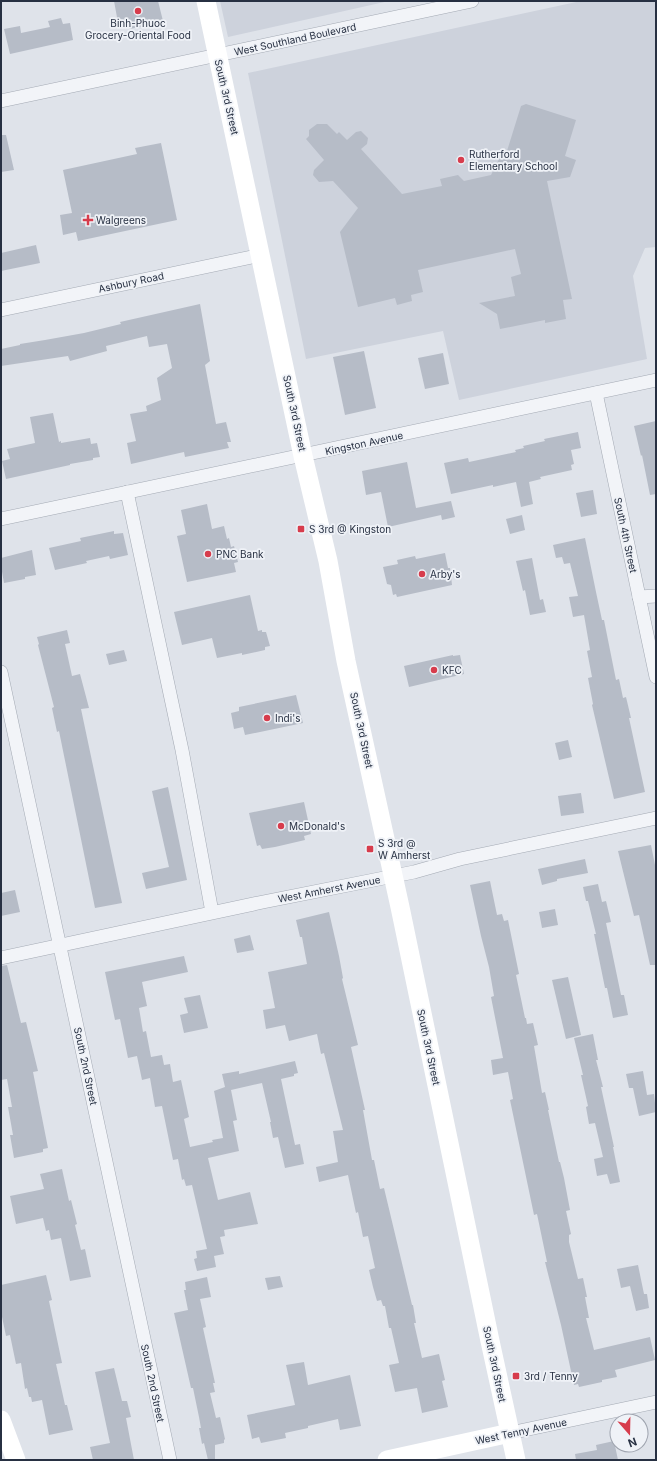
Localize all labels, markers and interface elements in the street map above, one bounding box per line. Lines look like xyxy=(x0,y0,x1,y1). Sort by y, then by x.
marker: Binh-Phuoc Grocery-Oriental Food xyxy=(133,6,143,16)
place label: Binh-Phuoc Grocery-Oriental Food xyxy=(85,17,191,41)
street label: West Southland Boulevard xyxy=(233,20,357,58)
street label: South 3rd Street xyxy=(212,58,242,137)
place label: Rutherford Elementary School xyxy=(469,148,558,172)
marker: Rutherford Elementary School xyxy=(456,155,466,165)
place label: Walgreens xyxy=(96,214,146,226)
marker: Walgreens xyxy=(83,215,93,225)
street label: Ashbury Road xyxy=(97,269,165,295)
street label: South 3rd Street xyxy=(281,374,309,453)
street label: Kingston Avenue xyxy=(324,429,404,457)
street label: South 4th Street xyxy=(612,496,640,575)
place label: S 3rd @ Kingston xyxy=(309,523,391,535)
marker: S 3rd @ Kingston xyxy=(296,524,306,534)
place label: PNC Bank xyxy=(216,548,264,560)
marker: PNC Bank xyxy=(203,549,213,559)
place label: Arby's xyxy=(430,568,461,580)
marker: Arby's xyxy=(417,569,427,579)
place label: KFC xyxy=(442,664,462,676)
marker: KFC xyxy=(429,665,439,675)
street label: South 3rd Street xyxy=(348,691,376,770)
place label: Indi's xyxy=(275,712,300,724)
marker: Indi's xyxy=(262,713,272,723)
place label: McDonald's xyxy=(289,820,345,832)
marker: McDonald's xyxy=(276,821,286,831)
place label: S 3rd @ W Amherst xyxy=(378,837,431,861)
marker: S 3rd @ W Amherst xyxy=(365,844,375,854)
street label: West Amherst Avenue xyxy=(277,873,381,905)
street label: South 3rd Street xyxy=(415,1008,443,1087)
street label: South 2nd Street xyxy=(72,1026,100,1107)
street label: South 3rd Street xyxy=(481,1325,509,1404)
street label: South 2nd Street xyxy=(139,1343,167,1424)
place label: 3rd / Tenny xyxy=(524,1370,578,1382)
marker: 3rd / Tenny xyxy=(511,1371,521,1381)
north arrow xyxy=(609,1413,649,1453)
street label: West Tenny Avenue xyxy=(474,1415,568,1447)
text: N xyxy=(626,1434,639,1450)

